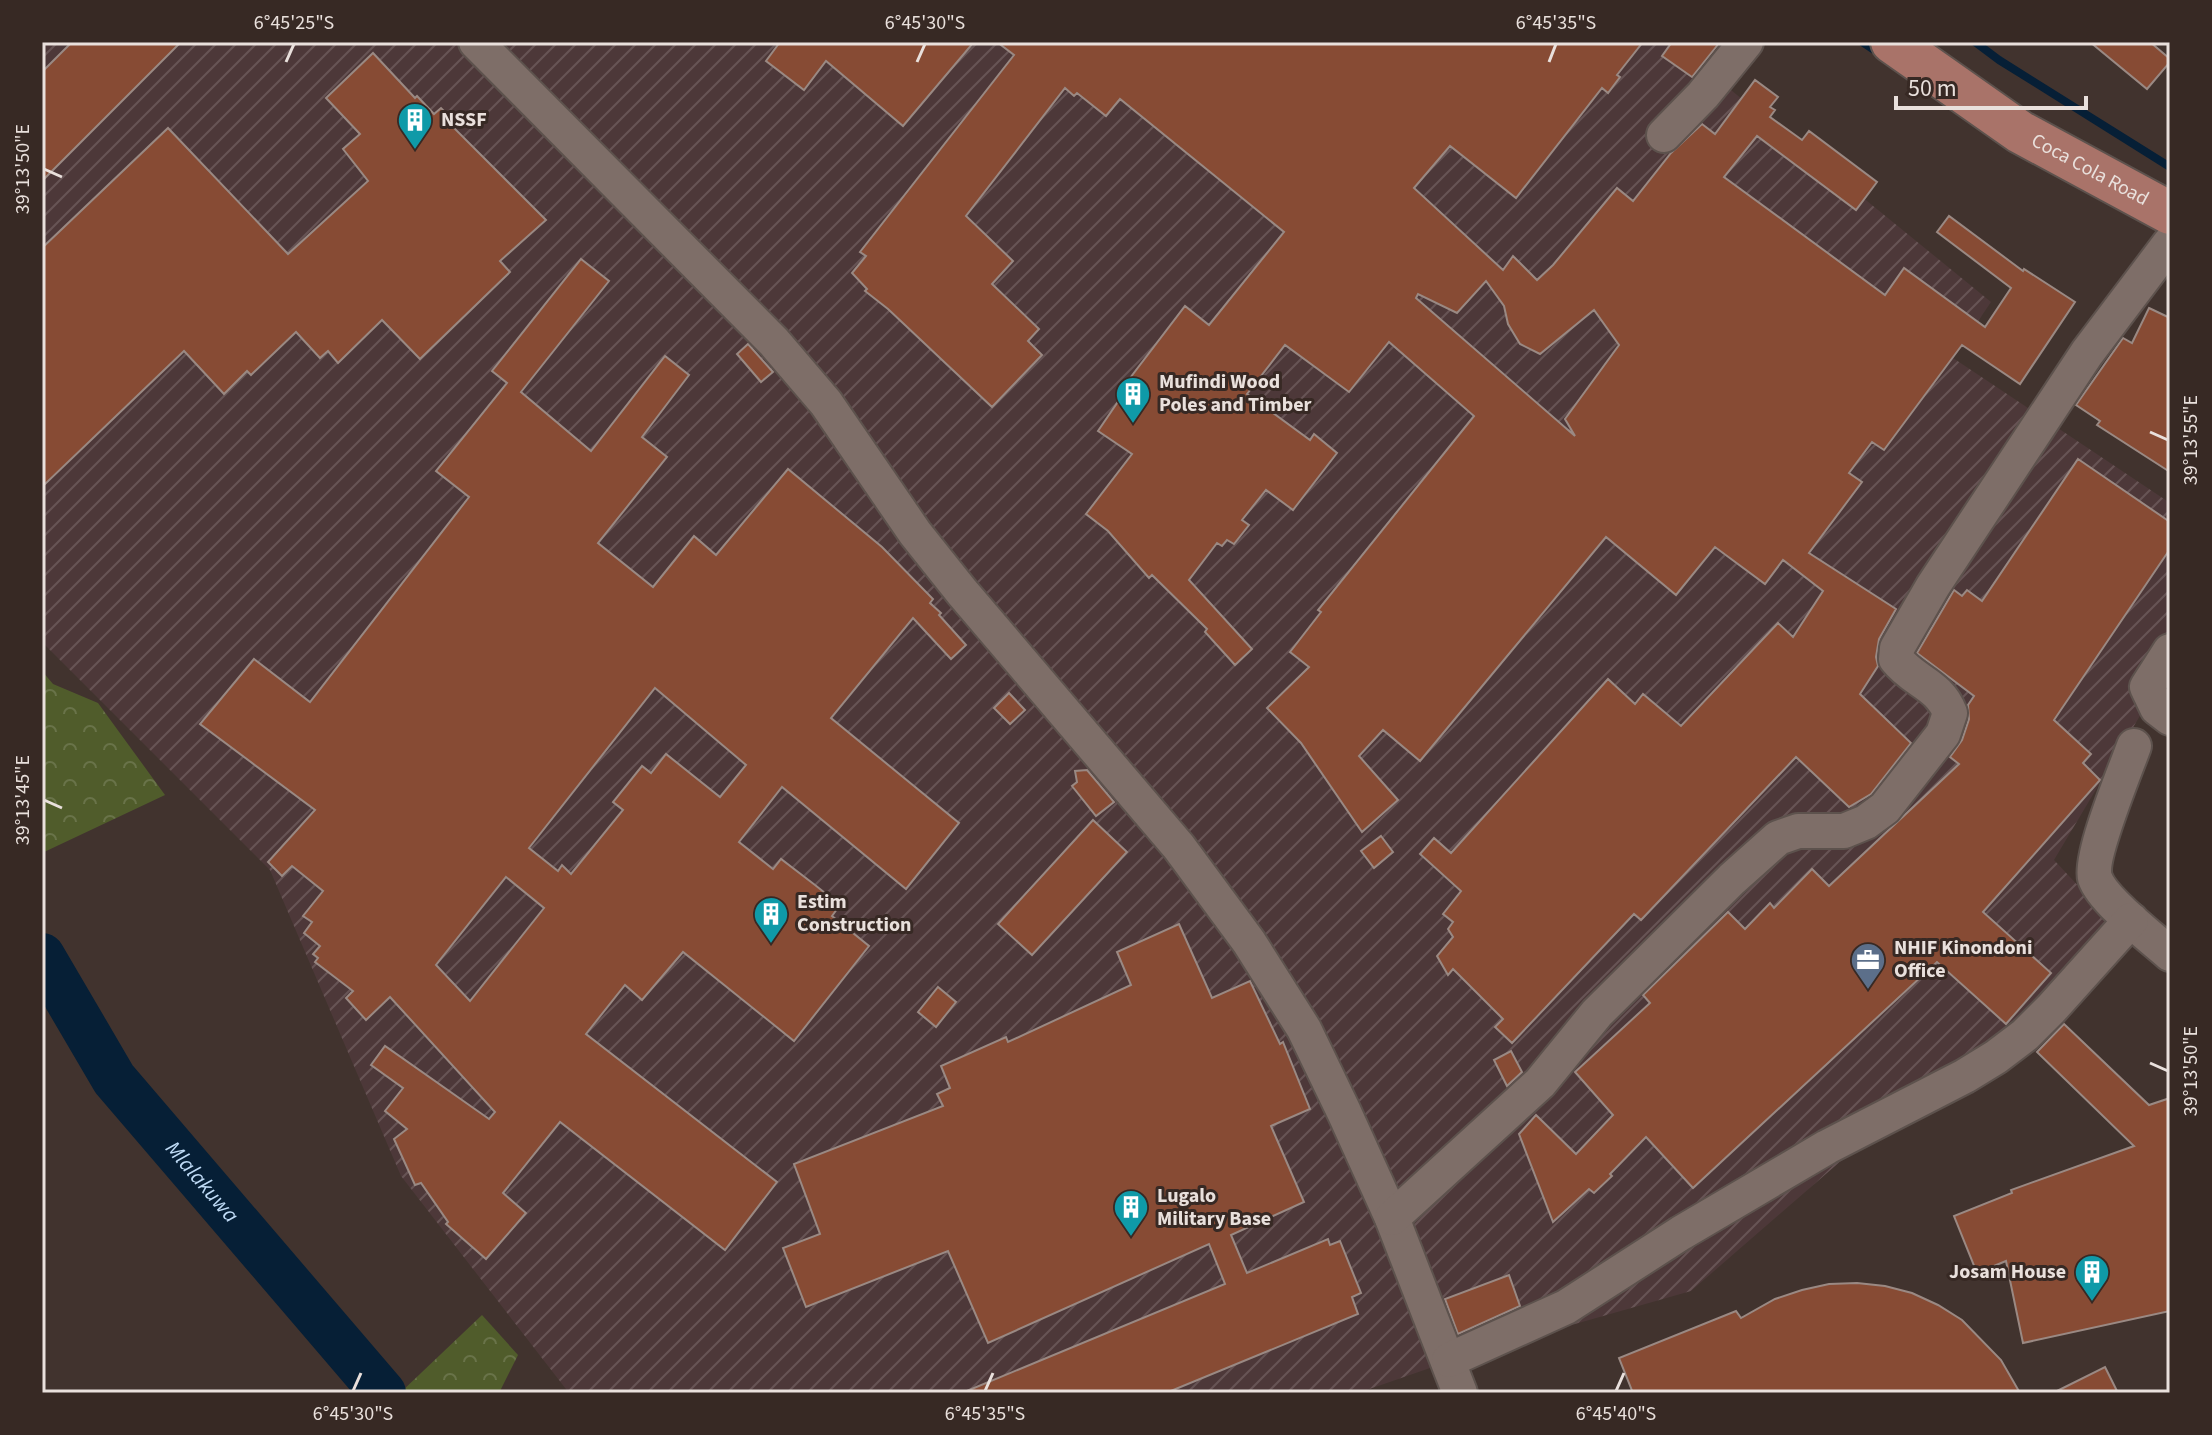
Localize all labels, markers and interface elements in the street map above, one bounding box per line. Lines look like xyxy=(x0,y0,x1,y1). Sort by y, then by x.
text: 6°45'25"S xyxy=(254,9,334,37)
text: 6°45'30"S xyxy=(885,9,965,37)
text: 6°45'35"S xyxy=(1516,9,1596,37)
scale bar xyxy=(1896,60,2086,110)
text: 50 m xyxy=(1908,71,1957,106)
building icon: NSSF xyxy=(396,101,434,151)
place label: NSSF xyxy=(441,106,487,134)
text: 39°13'50"E xyxy=(9,124,37,214)
street label: Coca Cola Road xyxy=(2026,127,2154,213)
place label: Mufindi Wood Poles and Timber xyxy=(1159,368,1312,419)
building icon: Mufindi Wood Poles and Timber xyxy=(1114,375,1152,425)
text: 39°13'55"E xyxy=(2177,395,2205,485)
text: 39°13'45"E xyxy=(9,755,37,845)
place label: Estim Construction xyxy=(797,888,912,939)
building icon: Estim Construction xyxy=(752,895,790,945)
place label: NHIF Kinondoni Office xyxy=(1894,934,2033,985)
office icon: NHIF Kinondoni Office xyxy=(1849,941,1887,991)
text: 39°13'50"E xyxy=(2177,1026,2205,1116)
water label: Mlalakuwa xyxy=(158,1134,247,1230)
place label: Lugalo Military Base xyxy=(1157,1182,1271,1233)
building icon: Lugalo Military Base xyxy=(1112,1188,1150,1238)
building icon: Josam House xyxy=(2073,1253,2111,1303)
place label: Josam House xyxy=(1949,1258,2066,1286)
text: 6°45'30"S xyxy=(313,1400,393,1428)
text: 6°45'35"S xyxy=(945,1400,1025,1428)
text: 6°45'40"S xyxy=(1576,1400,1656,1428)

